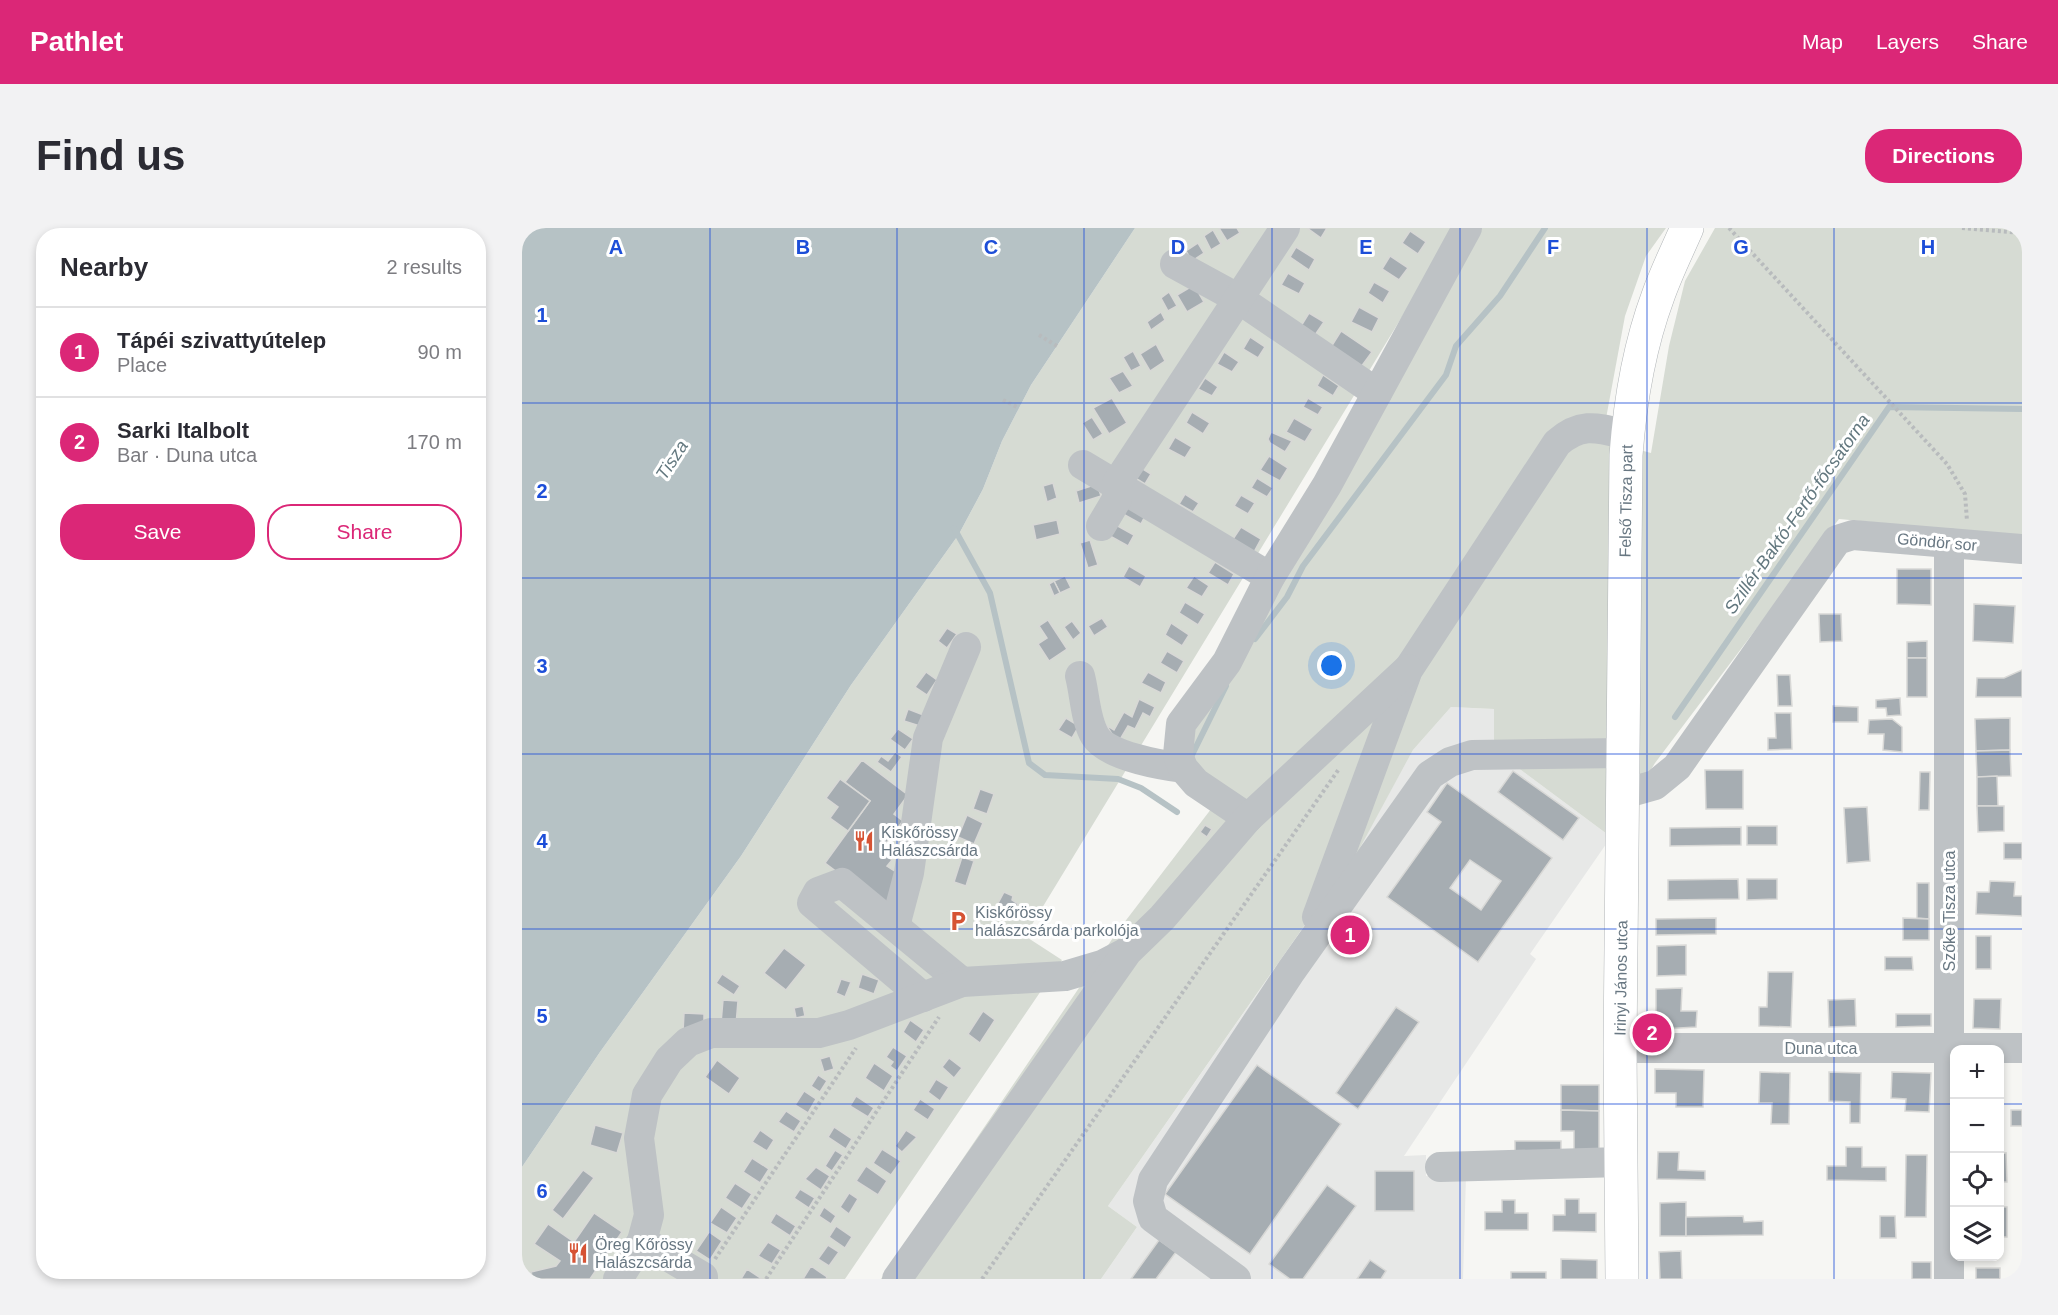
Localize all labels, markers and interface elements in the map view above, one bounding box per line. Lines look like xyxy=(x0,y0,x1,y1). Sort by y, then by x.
text: Pathlet xyxy=(30,26,123,57)
text: Map xyxy=(1802,30,1843,53)
text: Layers xyxy=(1876,30,1939,53)
text: Share xyxy=(1972,30,2028,53)
button: Directions xyxy=(1865,129,2022,183)
text: Find us xyxy=(36,132,185,179)
text: A xyxy=(609,236,623,258)
text: B xyxy=(796,236,810,258)
text: C xyxy=(984,236,998,258)
text: D xyxy=(1171,236,1185,258)
text: E xyxy=(1359,236,1373,258)
text: F xyxy=(1547,236,1559,258)
text: G xyxy=(1733,236,1749,258)
text: H xyxy=(1921,236,1935,258)
text: Nearby xyxy=(60,252,148,282)
text: 2 results xyxy=(386,256,462,278)
text: 1 xyxy=(536,304,548,326)
text: Tápéi szivattyútelep xyxy=(117,328,326,353)
text: 1 xyxy=(74,341,85,363)
text: 90 m xyxy=(418,341,462,363)
text: Place xyxy=(117,354,167,376)
water label: Szillér-Baktó-Fertő-főcsatorna xyxy=(1720,410,1874,618)
text: Sarki Italbolt xyxy=(117,418,249,443)
text: 2 xyxy=(74,431,85,453)
text: 170 m xyxy=(406,431,462,453)
water label: Tisza xyxy=(652,437,692,483)
text: Bar · Duna utca xyxy=(117,444,257,466)
street label: Felső Tisza part xyxy=(1617,444,1635,558)
text: 2 xyxy=(536,480,548,502)
button: Save xyxy=(60,504,255,560)
button: Share xyxy=(267,504,462,560)
street label: Göndör sor xyxy=(1896,530,1978,554)
your location xyxy=(1317,651,1346,680)
text: 3 xyxy=(536,655,548,677)
place label: Kiskőrössy Halászcsárda xyxy=(881,824,978,859)
restaurant icon: Kiskőrössy Halászcsárda xyxy=(852,829,876,853)
text: 4 xyxy=(536,830,548,852)
street label: Szőke Tisza utca xyxy=(1941,850,1958,971)
place label: Kiskőrössy halászcsárda parkolója xyxy=(975,904,1139,939)
parking icon: Kiskőrössy halászcsárda parkolója xyxy=(946,909,970,933)
pin: 1 xyxy=(1330,912,1370,958)
street label: Irinyi János utca xyxy=(1611,920,1631,1036)
text: 5 xyxy=(536,1005,548,1027)
pin: 2 xyxy=(1632,1010,1672,1056)
street label: Duna utca xyxy=(1785,1040,1858,1057)
map controls xyxy=(1950,1045,2004,1261)
button: + xyxy=(1950,1045,2004,1099)
button: − xyxy=(1950,1099,2004,1153)
button: locate xyxy=(1950,1153,2004,1207)
text: 6 xyxy=(536,1180,548,1202)
button: layers xyxy=(1950,1207,2004,1261)
place label: Öreg Kőrössy Halászcsárda xyxy=(595,1236,693,1271)
restaurant icon: Öreg Kőrössy Halászcsárda xyxy=(566,1241,590,1265)

